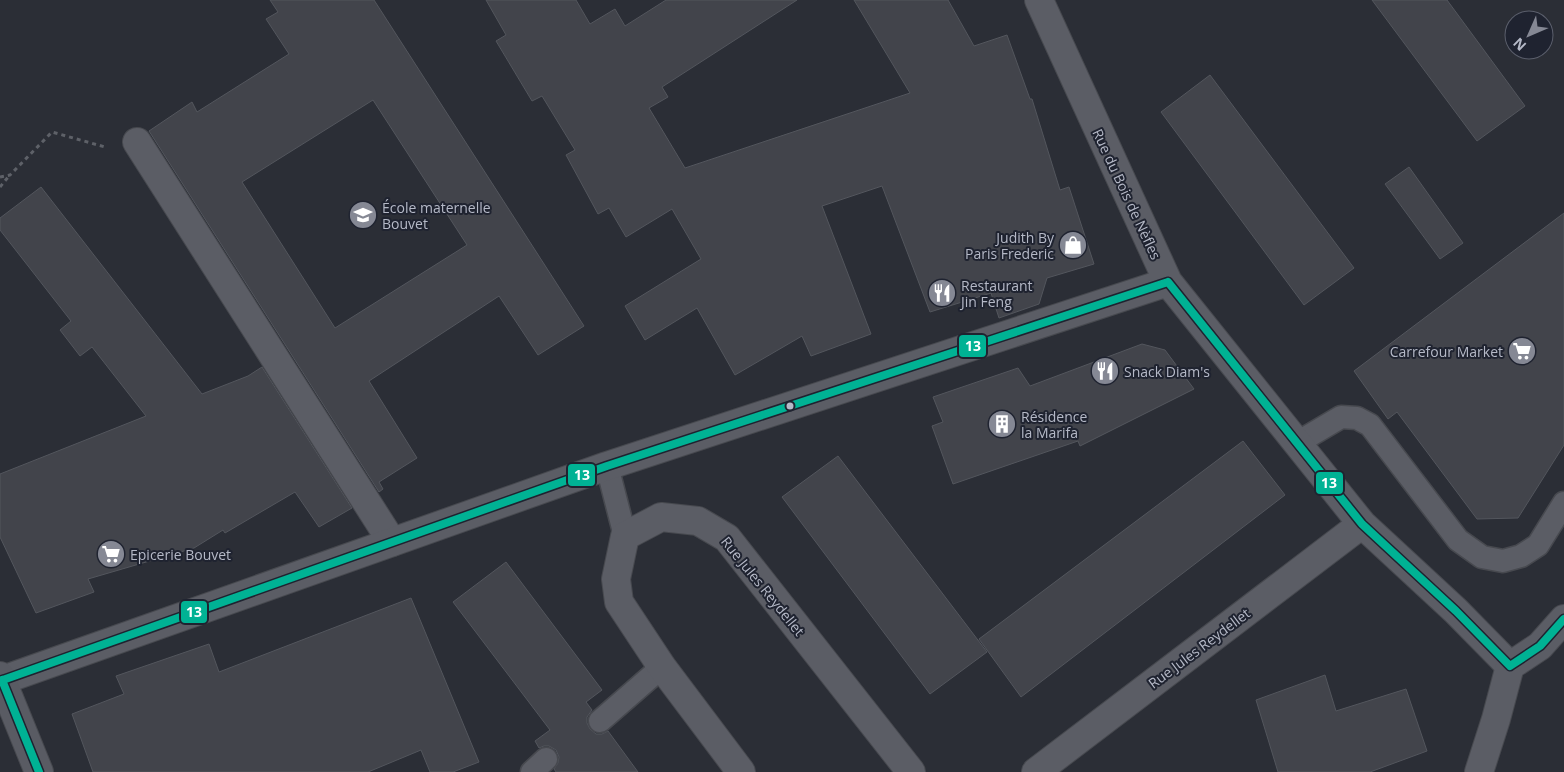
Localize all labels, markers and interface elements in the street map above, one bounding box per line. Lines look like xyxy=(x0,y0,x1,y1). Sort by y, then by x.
north arrow xyxy=(1504,10,1554,60)
text: N xyxy=(1509,34,1530,55)
street label: Rue du Bois de Nèfles xyxy=(1088,126,1166,263)
place label: École maternelle Bouvet xyxy=(382,198,491,233)
school or university icon: École maternelle Bouvet xyxy=(348,200,378,230)
place label: Judith By Paris Frederic xyxy=(965,228,1055,263)
shop icon: Judith By Paris Frederic xyxy=(1058,230,1088,260)
place label: Restaurant Jin Feng xyxy=(959,276,1033,311)
restaurant icon: Restaurant Jin Feng xyxy=(927,278,957,308)
line badge: 13 xyxy=(958,334,987,358)
text: 13 xyxy=(965,336,981,355)
supermarket icon: Carrefour Market xyxy=(1507,336,1537,366)
place label: Carrefour Market xyxy=(1390,342,1503,361)
restaurant icon: Snack Diam's xyxy=(1090,356,1120,386)
place label: Snack Diam's xyxy=(1124,362,1210,381)
unlabelled marker xyxy=(785,401,795,411)
place label: Résidence la Marifa xyxy=(1021,407,1087,442)
building icon: Résidence la Marifa xyxy=(987,409,1017,439)
line badge: 13 xyxy=(567,463,596,487)
text: 13 xyxy=(574,465,590,484)
line badge: 13 xyxy=(1315,471,1344,495)
text: 13 xyxy=(1321,473,1337,492)
street label: Rue Jules Reydellet xyxy=(717,532,809,640)
supermarket icon: Epicerie Bouvet xyxy=(96,539,126,569)
place label: Epicerie Bouvet xyxy=(130,545,231,564)
line badge: 13 xyxy=(180,600,208,624)
text: 13 xyxy=(186,602,202,621)
street label: Rue Jules Reydellet xyxy=(1144,604,1254,692)

